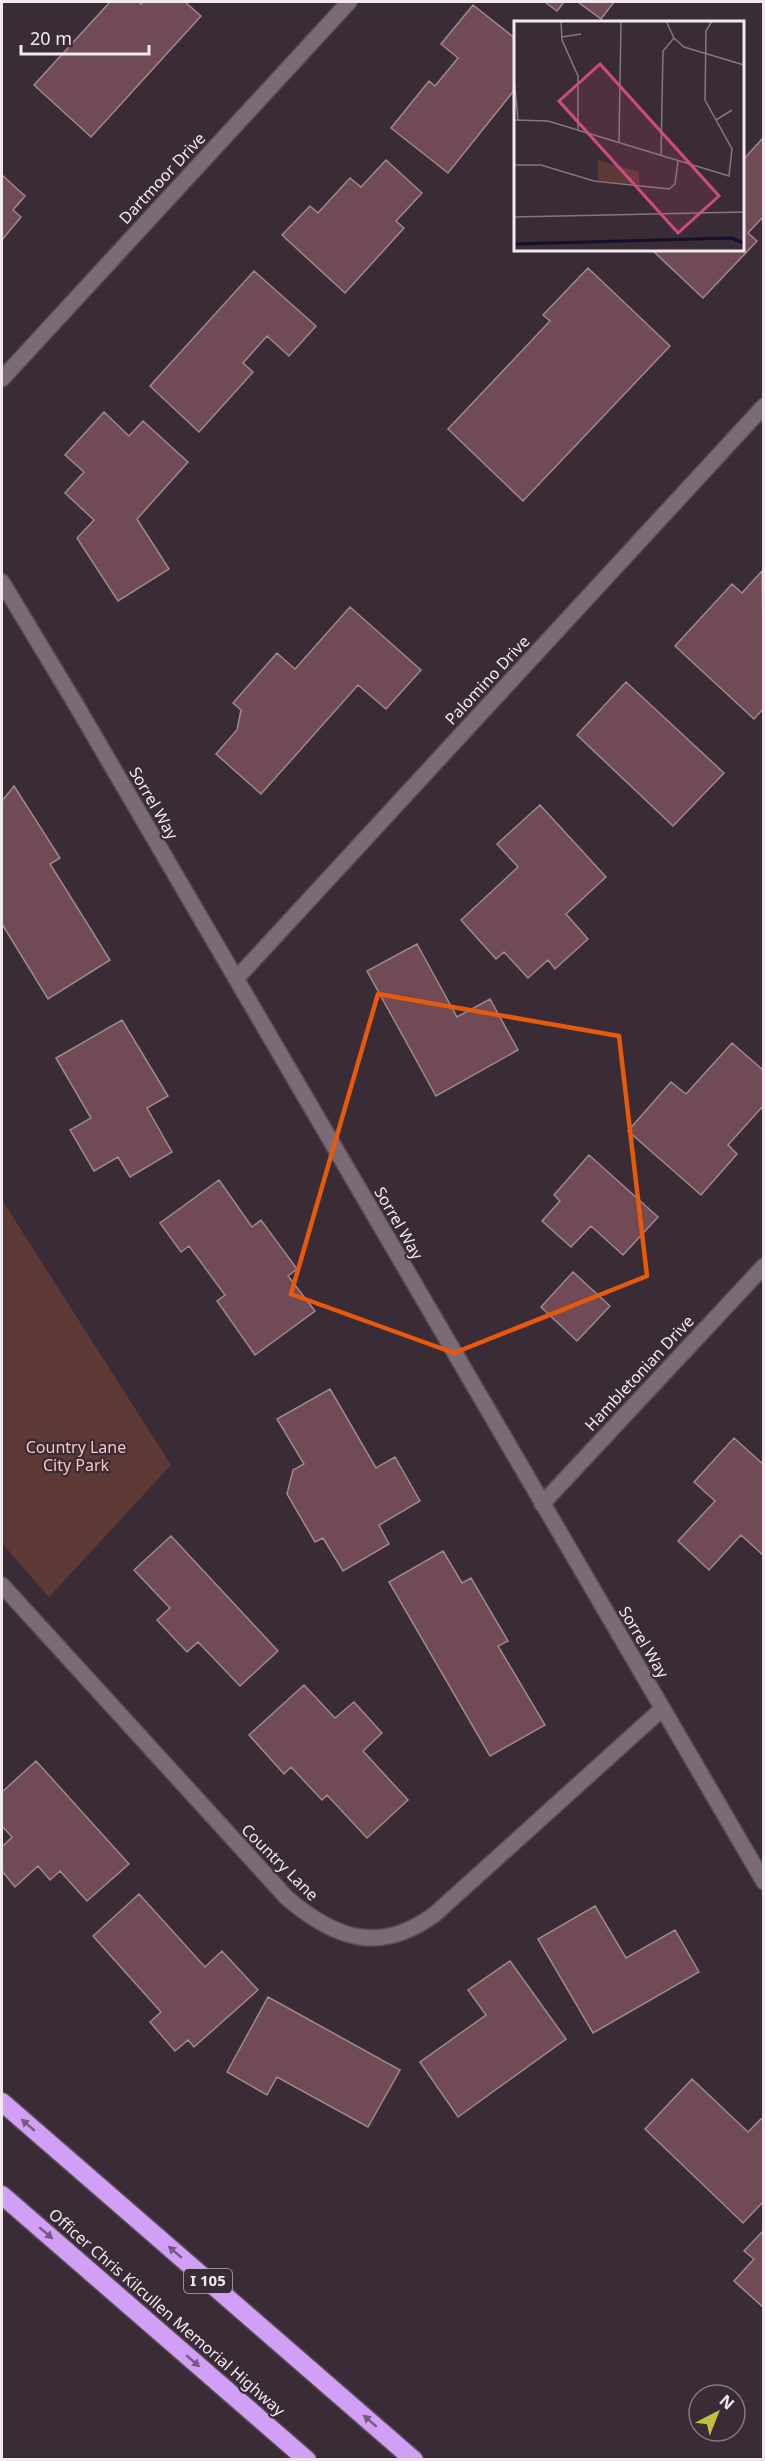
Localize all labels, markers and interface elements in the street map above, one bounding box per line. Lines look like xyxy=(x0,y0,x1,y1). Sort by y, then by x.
scale bar xyxy=(21,18,148,56)
inset map xyxy=(514,21,744,250)
text: 20 m xyxy=(30,26,72,50)
street label: Dartmoor Drive xyxy=(114,127,210,229)
street label: Palomino Drive xyxy=(440,630,534,730)
street label: Sorrel Way xyxy=(124,763,184,844)
street label: Sorrel Way xyxy=(369,1183,429,1264)
street label: Hambletonian Drive xyxy=(580,1310,698,1436)
park label: Country Lane City Park xyxy=(26,1436,126,1476)
street label: Sorrel Way xyxy=(614,1602,675,1683)
street label: Country Lane xyxy=(237,1819,323,1905)
one-way arrow xyxy=(21,2119,36,2132)
street label: Officer Chris Kilcullen Memorial Highway xyxy=(44,2203,290,2421)
one-way arrow xyxy=(38,2226,53,2239)
one-way arrow xyxy=(167,2246,183,2259)
road number: I 105 xyxy=(184,2269,232,2293)
one-way arrow xyxy=(185,2354,200,2367)
north arrow xyxy=(687,2383,747,2443)
text: N xyxy=(715,2389,739,2414)
one-way arrow xyxy=(363,2415,378,2428)

